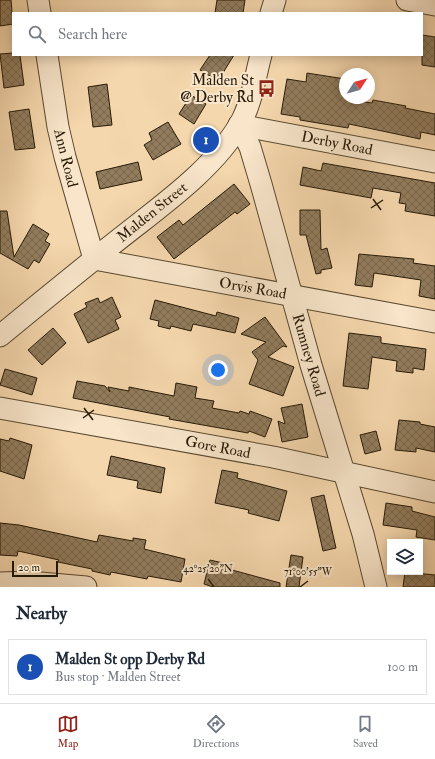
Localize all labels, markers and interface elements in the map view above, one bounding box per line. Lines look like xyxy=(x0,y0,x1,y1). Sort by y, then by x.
search box xyxy=(12,12,423,56)
icon: search xyxy=(26,23,48,45)
text: Search here xyxy=(58,25,127,44)
north arrow xyxy=(339,68,375,104)
place label: Malden St @ Derby Rd xyxy=(180,71,255,107)
bus stop icon: Malden St @ Derby Rd xyxy=(257,79,277,99)
pin: 1 xyxy=(193,125,219,155)
street label: Ann Road xyxy=(49,126,82,190)
street label: Derby Road xyxy=(300,127,375,160)
street label: Malden Street xyxy=(113,178,191,247)
street label: Orvis Road xyxy=(218,273,289,304)
street label: Rumney Road xyxy=(288,312,330,399)
your location xyxy=(208,360,228,380)
street label: Gore Road xyxy=(184,432,253,463)
map controls xyxy=(387,539,423,575)
button: layers xyxy=(387,539,423,575)
scale bar xyxy=(12,559,58,578)
text: 20 m xyxy=(18,561,40,574)
text: 42°25'20"N xyxy=(183,563,233,575)
text: 71°00'55"W xyxy=(284,566,333,578)
text: Nearby xyxy=(16,603,67,624)
text: Malden St opp Derby Rd xyxy=(55,650,205,669)
text: 1 xyxy=(28,659,32,675)
text: 100 m xyxy=(387,659,418,675)
text: Bus stop · Malden Street xyxy=(55,669,181,685)
tab: Map xyxy=(57,713,79,750)
tab: Directions xyxy=(193,713,239,750)
tab: Saved xyxy=(353,713,378,750)

